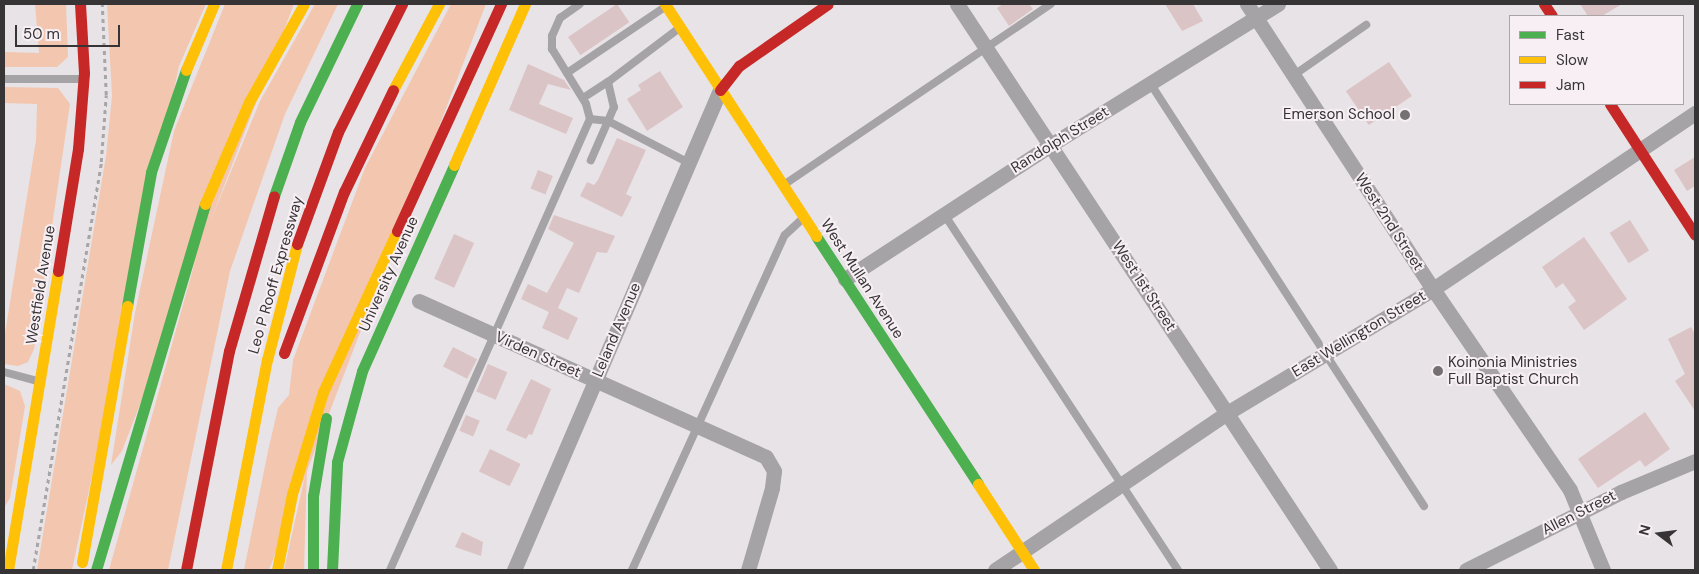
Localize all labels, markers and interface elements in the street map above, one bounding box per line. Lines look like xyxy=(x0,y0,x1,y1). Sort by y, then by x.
scale bar xyxy=(18,15,122,47)
legend xyxy=(1509,15,1684,105)
text: 50 m xyxy=(23,24,60,44)
text: Fast xyxy=(1556,25,1585,45)
text: Slow xyxy=(1556,50,1588,70)
text: Jam xyxy=(1556,75,1585,95)
street label: Randolph Street xyxy=(1008,103,1112,177)
place label: Emerson School xyxy=(1283,106,1395,124)
marker: Emerson School xyxy=(1399,109,1411,121)
street label: West 2nd Street xyxy=(1351,170,1427,274)
street label: Leo P Rooff Expressway xyxy=(245,194,307,356)
street label: University Avenue xyxy=(356,214,422,334)
street label: West Mullan Avenue xyxy=(817,216,907,342)
street label: Westfield Avenue xyxy=(23,224,59,346)
street label: West 1st Street xyxy=(1108,238,1180,334)
street label: Leland Avenue xyxy=(589,280,645,380)
street label: East Wellington Street xyxy=(1289,287,1429,381)
street label: Virden Street xyxy=(492,328,584,382)
place label: Koinonia Ministries Full Baptist Church xyxy=(1448,353,1579,388)
marker: Koinonia Ministries Full Baptist Church xyxy=(1432,365,1444,377)
street label: Allen Street xyxy=(1539,487,1619,539)
north arrow xyxy=(1634,509,1684,559)
text: N xyxy=(1634,523,1655,537)

